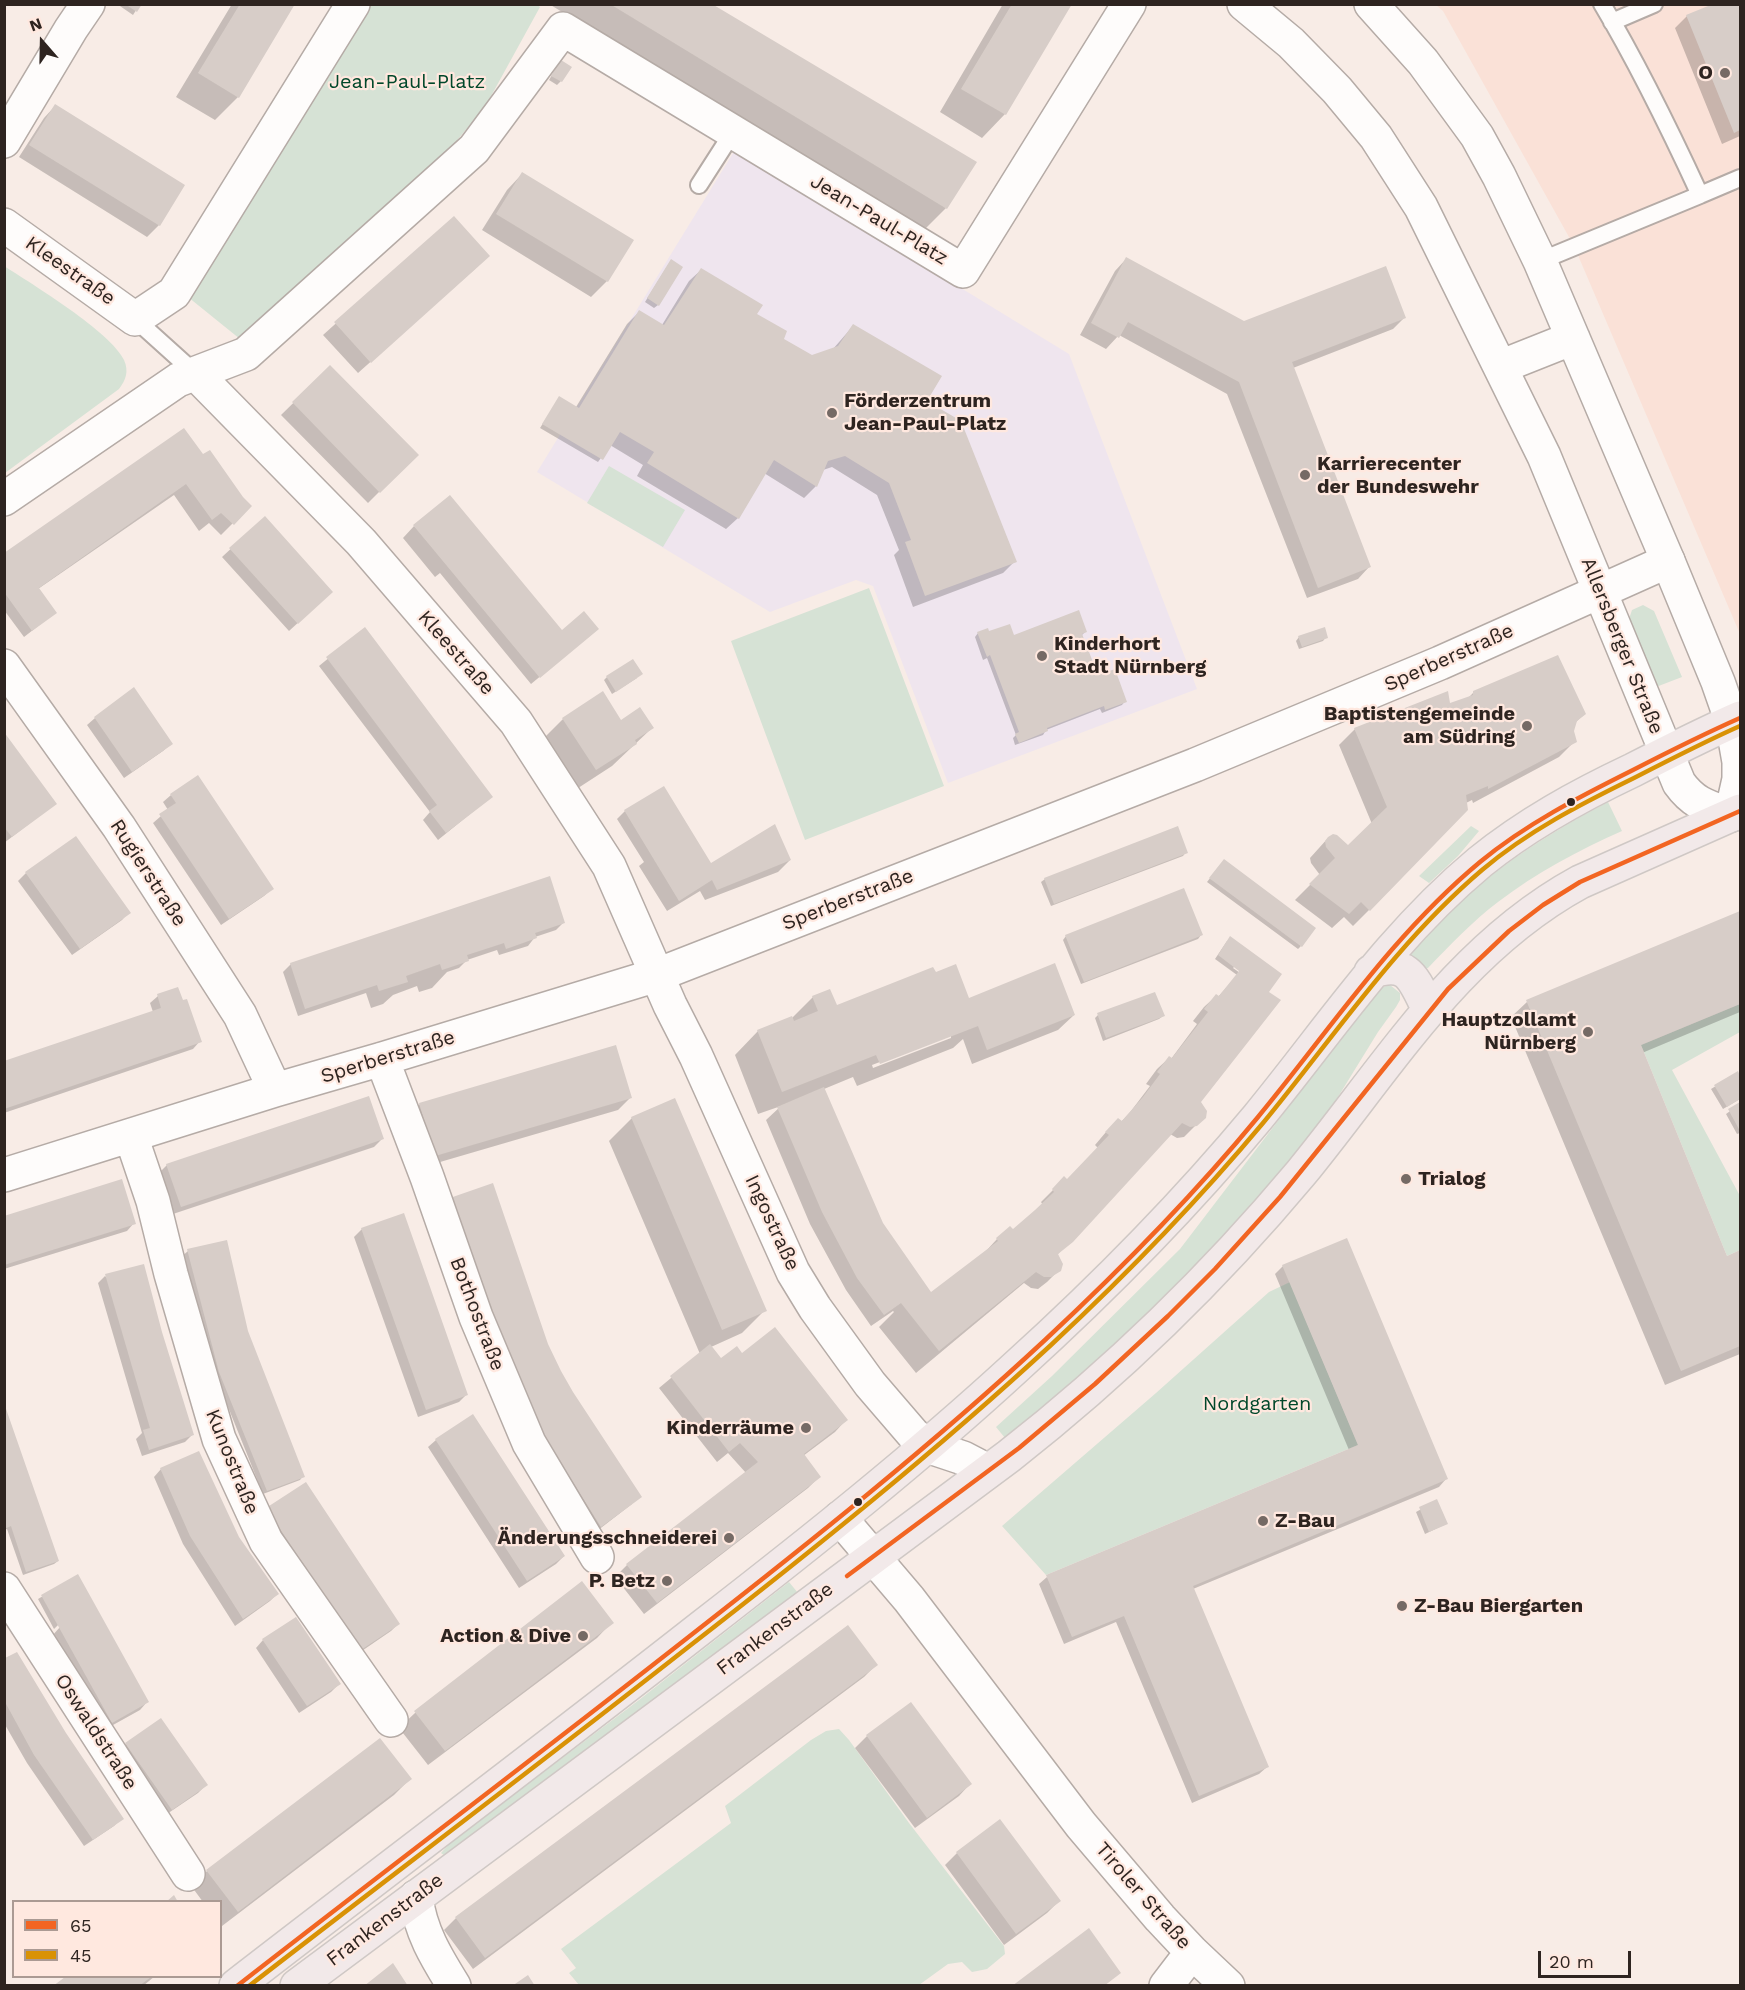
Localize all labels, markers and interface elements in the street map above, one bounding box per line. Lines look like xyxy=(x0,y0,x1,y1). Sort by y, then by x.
north arrow xyxy=(12,12,72,72)
text: N xyxy=(27,14,44,36)
place label: O xyxy=(1698,61,1713,85)
marker: O xyxy=(1718,66,1732,80)
park label: Jean-Paul-Platz xyxy=(329,70,485,94)
street label: Jean-Paul-Platz xyxy=(806,169,952,271)
street label: Kleestraße xyxy=(20,231,120,311)
place label: Förderzentrum Jean-Paul-Platz xyxy=(844,389,1006,436)
marker: Förderzentrum Jean-Paul-Platz xyxy=(825,406,839,420)
place label: Karrierecenter der Bundeswehr xyxy=(1317,452,1479,499)
marker: Karrierecenter der Bundeswehr xyxy=(1298,468,1312,482)
street label: Allersberger Straße xyxy=(1576,554,1668,738)
street label: Kleestraße xyxy=(413,606,499,700)
street label: Sperberstraße xyxy=(1381,619,1517,697)
place label: Kinderhort Stadt Nürnberg xyxy=(1054,632,1206,679)
marker: Kinderhort Stadt Nürnberg xyxy=(1035,649,1049,663)
place label: Baptistengemeinde am Südring xyxy=(1324,702,1515,749)
marker: Baptistengemeinde am Südring xyxy=(1520,719,1534,733)
unlabelled marker xyxy=(1565,796,1577,808)
street label: Rugierstraße xyxy=(105,815,191,931)
street label: Sperberstraße xyxy=(779,864,917,936)
place label: Hauptzollamt Nürnberg xyxy=(1441,1008,1576,1055)
street label: Sperberstraße xyxy=(318,1025,458,1089)
marker: Hauptzollamt Nürnberg xyxy=(1581,1025,1595,1039)
place label: Trialog xyxy=(1418,1167,1485,1191)
street label: Ingostraße xyxy=(739,1171,805,1275)
marker: Trialog xyxy=(1399,1172,1413,1186)
street label: Bothostraße xyxy=(444,1254,510,1374)
park label: Nordgarten xyxy=(1203,1392,1311,1416)
street label: Kunostraße xyxy=(200,1406,264,1518)
place label: Kinderräume xyxy=(666,1416,794,1440)
marker: Kinderräume xyxy=(799,1421,813,1435)
unlabelled marker xyxy=(852,1496,864,1508)
place label: Z-Bau xyxy=(1275,1509,1335,1533)
marker: Z-Bau xyxy=(1256,1514,1270,1528)
place label: Änderungsschneiderei xyxy=(498,1526,717,1550)
marker: Änderungsschneiderei xyxy=(722,1531,736,1545)
place label: P. Betz xyxy=(589,1569,655,1593)
marker: P. Betz xyxy=(660,1574,674,1588)
street label: Frankenstraße xyxy=(712,1577,838,1681)
place label: Z-Bau Biergarten xyxy=(1414,1594,1583,1618)
marker: Z-Bau Biergarten xyxy=(1395,1599,1409,1613)
place label: Action & Dive xyxy=(440,1624,571,1648)
marker: Action & Dive xyxy=(576,1629,590,1643)
street label: Oswaldstraße xyxy=(50,1670,142,1794)
street label: Tiroler Straße xyxy=(1090,1838,1196,1954)
street label: Frankenstraße xyxy=(322,1868,448,1972)
legend xyxy=(12,1900,222,1978)
text: 65 xyxy=(70,1915,91,1936)
scale bar xyxy=(1541,1939,1634,1977)
text: 45 xyxy=(70,1945,91,1966)
text: 20 m xyxy=(1549,1951,1594,1972)

